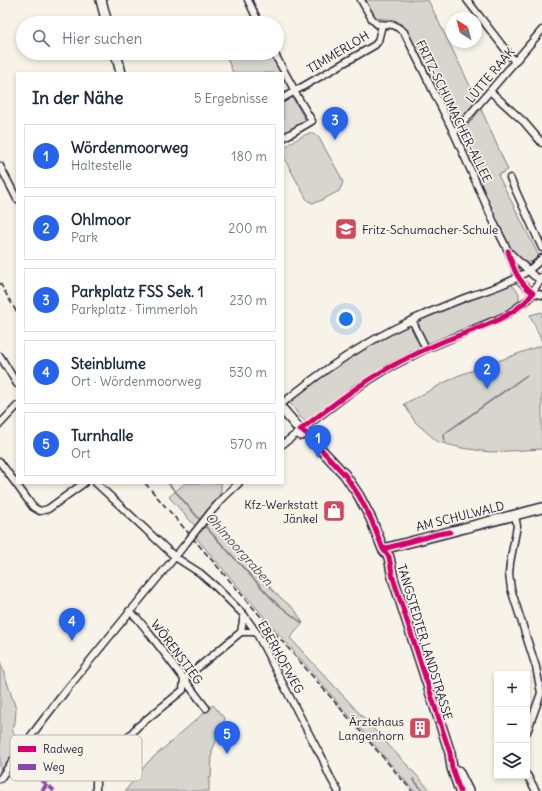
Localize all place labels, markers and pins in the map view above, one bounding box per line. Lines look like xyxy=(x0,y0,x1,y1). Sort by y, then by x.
pin: 3 xyxy=(322,107,348,140)
school or university icon: Fritz-Schumacher-Schule xyxy=(333,216,359,242)
place label: Fritz-Schumacher-Schule xyxy=(362,222,498,237)
pin: 2 xyxy=(474,356,500,389)
pin: 1 xyxy=(305,425,331,458)
place label: Kfz-Werkstatt Jänkel xyxy=(244,497,318,526)
shop icon: Kfz-Werkstatt Jänkel xyxy=(321,498,347,524)
pin: 4 xyxy=(59,608,85,641)
place label: Ärztehaus Langenhorn xyxy=(338,714,404,743)
building icon: Ärztehaus Langenhorn xyxy=(407,715,433,741)
pin: 5 xyxy=(214,721,240,754)

